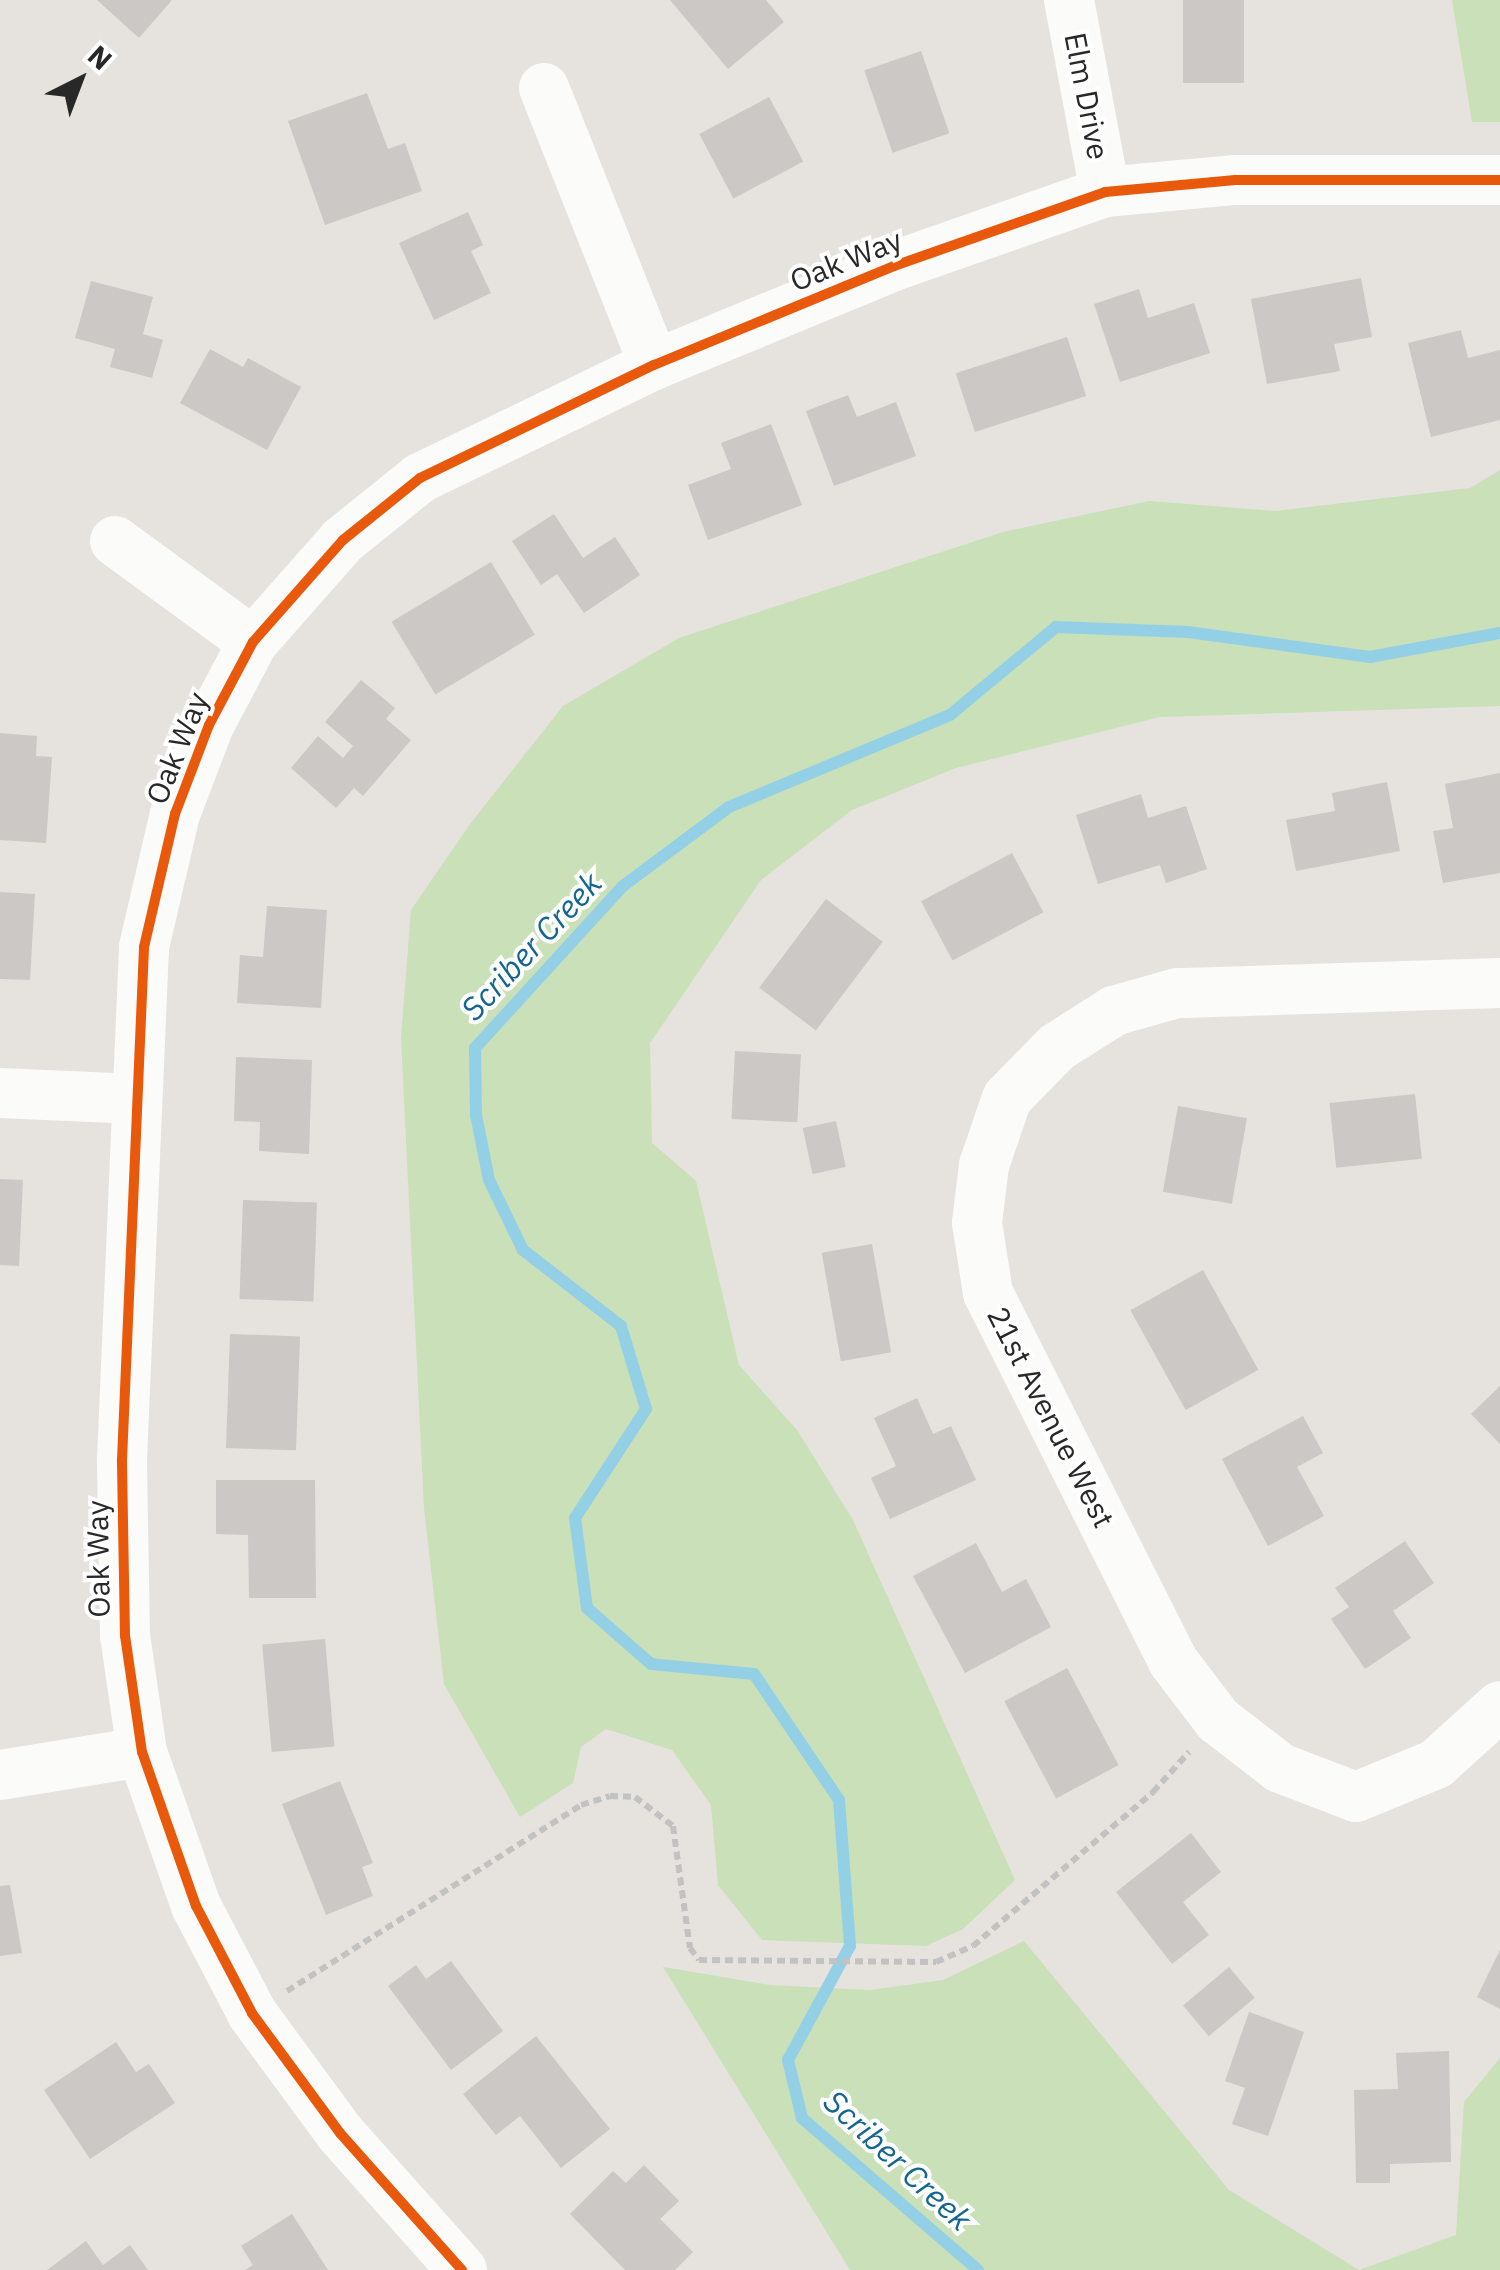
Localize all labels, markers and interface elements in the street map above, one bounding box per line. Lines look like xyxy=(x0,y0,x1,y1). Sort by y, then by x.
street label: Elm Drive xyxy=(1057,29,1117,163)
north arrow xyxy=(30,30,130,130)
text: N xyxy=(80,37,120,78)
street label: Oak Way xyxy=(785,221,907,299)
street label: Oak Way xyxy=(138,687,216,809)
water label: Scriber Creek xyxy=(453,864,609,1028)
street label: 21st Avenue West xyxy=(980,1301,1122,1533)
street label: Oak Way xyxy=(79,1500,117,1618)
water label: Scriber Creek xyxy=(816,2082,980,2238)

